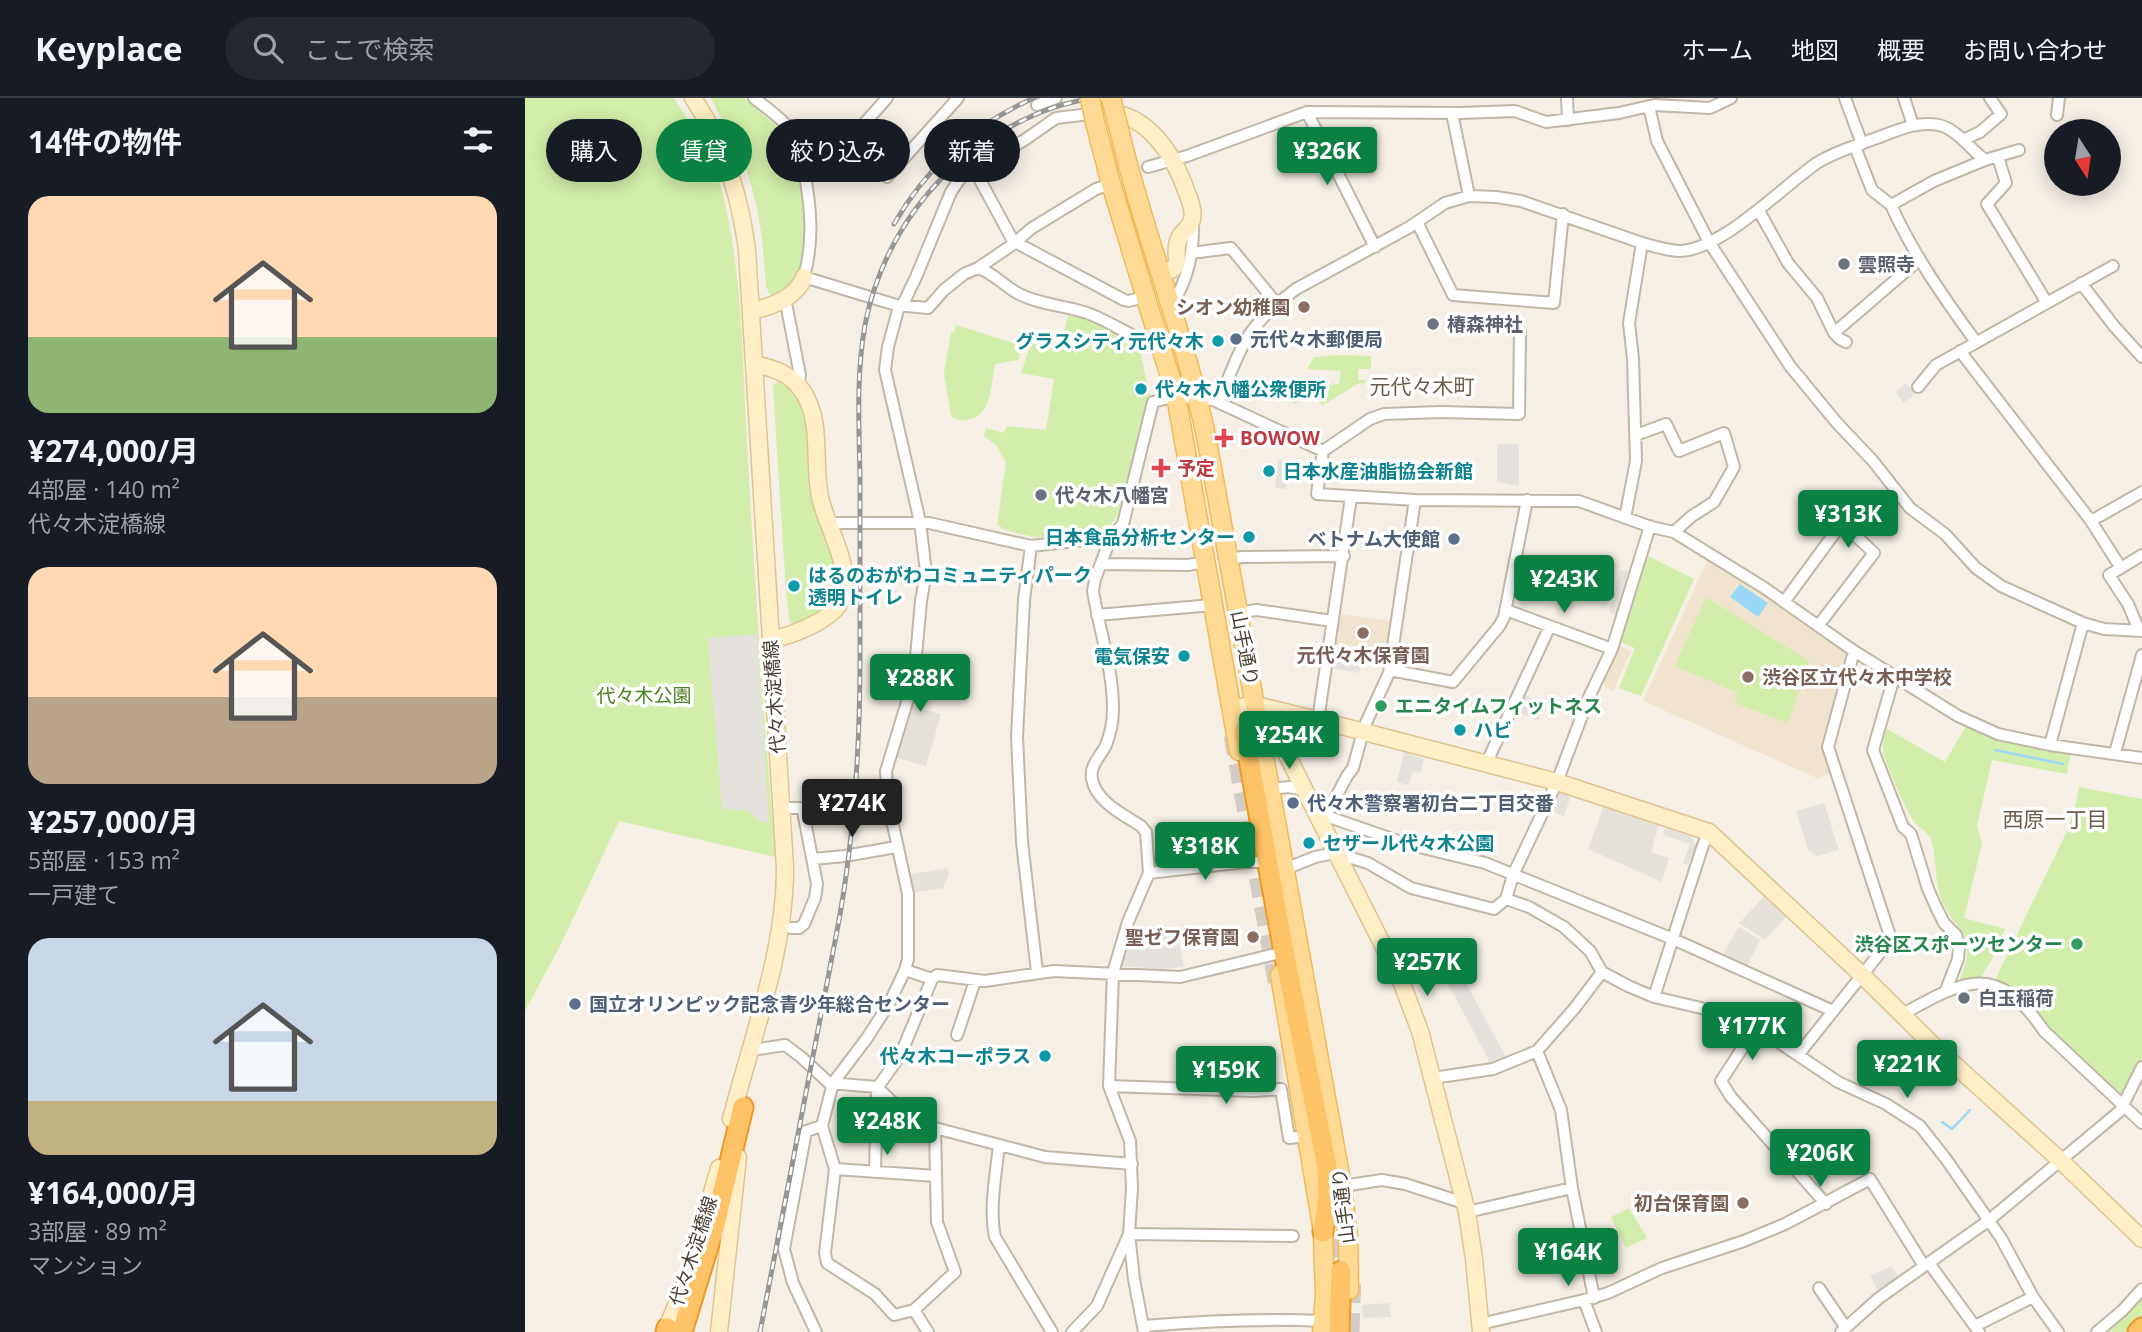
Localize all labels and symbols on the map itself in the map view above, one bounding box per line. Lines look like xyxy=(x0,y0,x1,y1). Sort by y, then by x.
north arrow xyxy=(2044,119,2121,196)
pin: ¥326K xyxy=(1278,127,1376,187)
place label: 雲照寺 xyxy=(1858,251,1915,277)
marker: 雲照寺 xyxy=(1836,256,1852,272)
place label: シオン幼稚園 xyxy=(1176,294,1290,320)
marker: シオン幼稚園 xyxy=(1296,299,1312,315)
place label: 椿森神社 xyxy=(1447,311,1523,337)
marker: 椿森神社 xyxy=(1425,316,1441,332)
place label: 元代々木郵便局 xyxy=(1250,326,1383,352)
place label: グラスシティ元代々木 xyxy=(1016,328,1204,354)
marker: 元代々木郵便局 xyxy=(1228,331,1244,347)
marker: グラスシティ元代々木 xyxy=(1210,333,1226,349)
district label: 元代々木町 xyxy=(1370,372,1475,400)
place label: 代々木八幡公衆便所 xyxy=(1155,376,1326,402)
marker: 代々木八幡公衆便所 xyxy=(1133,381,1149,397)
place label: BOWOW xyxy=(1240,425,1320,451)
marker: BOWOW xyxy=(1214,428,1234,448)
place label: 予定 xyxy=(1177,455,1215,481)
marker: 予定 xyxy=(1151,458,1171,478)
place label: 日本水産油脂協会新館 xyxy=(1283,458,1473,484)
marker: 日本水産油脂協会新館 xyxy=(1261,463,1277,479)
place label: 代々木八幡宮 xyxy=(1055,482,1169,508)
marker: 代々木八幡宮 xyxy=(1033,487,1049,503)
pin: ¥313K xyxy=(1799,490,1897,550)
place label: 日本食品分析センター xyxy=(1045,524,1235,550)
place label: ベトナム大使館 xyxy=(1308,526,1440,552)
marker: 日本食品分析センター xyxy=(1241,529,1257,545)
marker: ベトナム大使館 xyxy=(1446,531,1462,547)
pin: ¥243K xyxy=(1515,556,1613,615)
place label: はるのおがわコミュニティパーク 透明トイレ xyxy=(808,562,1092,610)
marker: はるのおがわコミュニティパーク 透明トイレ xyxy=(786,578,802,594)
street label: 山手通り xyxy=(1225,608,1265,688)
marker: 元代々木保育園 xyxy=(1355,625,1371,641)
street label: 代々木淀橋線 xyxy=(757,639,791,755)
place label: 元代々木保育園 xyxy=(1296,642,1430,668)
place label: 電気保安 xyxy=(1094,643,1170,669)
marker: 電気保安 xyxy=(1176,648,1192,664)
pin: ¥288K xyxy=(871,654,969,714)
place label: 渋谷区立代々木中学校 xyxy=(1762,664,1952,690)
marker: 渋谷区立代々木中学校 xyxy=(1740,669,1756,685)
park label: 代々木公園 xyxy=(596,682,692,708)
place label: エニタイムフィットネス xyxy=(1395,693,1602,719)
marker: エニタイムフィットネス xyxy=(1373,698,1389,714)
pin: ¥254K xyxy=(1240,712,1338,771)
place label: ハビ xyxy=(1474,717,1512,743)
marker: ハビ xyxy=(1452,722,1468,738)
pin: ¥274K xyxy=(803,780,901,839)
place label: 代々木警察署初台二丁目交番 xyxy=(1307,790,1554,816)
marker: 代々木警察署初台二丁目交番 xyxy=(1285,795,1301,811)
district label: 西原一丁目 xyxy=(2003,805,2108,833)
pin: ¥318K xyxy=(1156,822,1254,882)
place label: セザール代々木公園 xyxy=(1323,830,1494,856)
marker: セザール代々木公園 xyxy=(1301,835,1317,851)
place label: 聖ゼフ保育園 xyxy=(1125,924,1239,950)
marker: 聖ゼフ保育園 xyxy=(1245,929,1261,945)
place label: 渋谷区スポーツセンター xyxy=(1854,931,2063,957)
marker: 渋谷区スポーツセンター xyxy=(2069,936,2085,952)
pin: ¥257K xyxy=(1378,939,1476,998)
place label: 白玉稲荷 xyxy=(1978,985,2054,1011)
marker: 白玉稲荷 xyxy=(1956,990,1972,1006)
place label: 国立オリンピック記念青少年総合センター xyxy=(589,991,950,1017)
marker: 国立オリンピック記念青少年総合センター xyxy=(567,996,583,1012)
pin: ¥177K xyxy=(1703,1002,1801,1062)
pin: ¥221K xyxy=(1858,1040,1956,1100)
place label: 代々木コーポラス xyxy=(879,1043,1031,1069)
pin: ¥159K xyxy=(1177,1046,1275,1106)
marker: 代々木コーポラス xyxy=(1037,1048,1053,1064)
pin: ¥248K xyxy=(838,1098,936,1157)
pin: ¥206K xyxy=(1771,1130,1869,1189)
street label: 山手通り xyxy=(1325,1167,1361,1245)
place label: 初台保育園 xyxy=(1634,1190,1729,1216)
street label: 代々木淀橋線 xyxy=(663,1193,723,1309)
marker: 初台保育園 xyxy=(1735,1195,1751,1211)
pin: ¥164K xyxy=(1519,1228,1617,1288)

